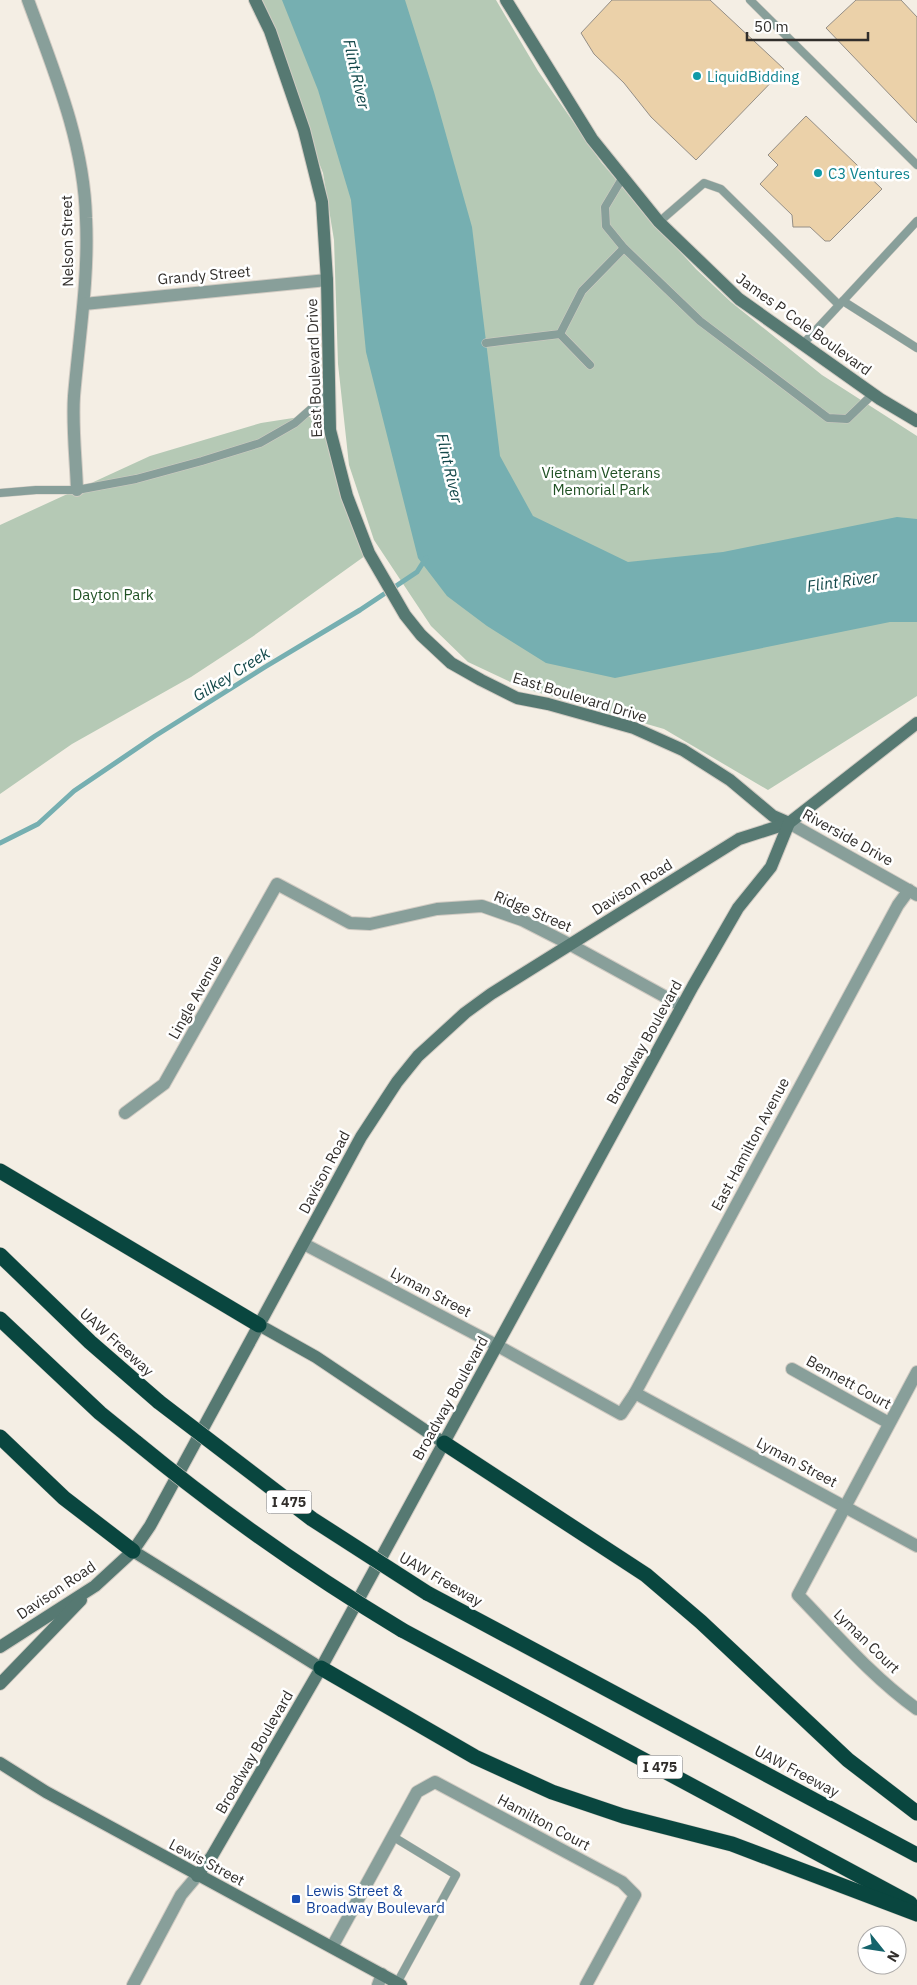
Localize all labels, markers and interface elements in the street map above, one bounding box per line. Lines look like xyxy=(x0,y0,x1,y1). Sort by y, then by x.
scale bar xyxy=(747,10,868,42)
text: 50 m xyxy=(754,17,789,36)
water label: Flint River xyxy=(339,37,375,112)
place label: LiquidBidding xyxy=(707,67,799,86)
marker: LiquidBidding xyxy=(691,70,703,82)
place label: C3 Ventures xyxy=(828,164,910,183)
marker: C3 Ventures xyxy=(812,167,824,179)
street label: Nelson Street xyxy=(57,195,77,287)
street label: Grandy Street xyxy=(157,261,251,289)
street label: James P Cole Boulevard xyxy=(733,269,875,379)
street label: East Boulevard Drive xyxy=(302,298,326,438)
water label: Flint River xyxy=(432,431,468,506)
park label: Vietnam Veterans Memorial Park xyxy=(541,463,661,499)
water label: Flint River xyxy=(805,566,880,596)
park label: Dayton Park xyxy=(72,585,154,604)
water label: Gilkey Creek xyxy=(189,642,274,705)
street label: East Boulevard Drive xyxy=(511,668,649,726)
street label: Riverside Drive xyxy=(799,804,897,870)
street label: Davison Road xyxy=(588,855,676,919)
street label: Ridge Street xyxy=(491,886,575,936)
street label: Lingle Avenue xyxy=(164,951,226,1043)
street label: Broadway Boulevard xyxy=(602,977,686,1107)
street label: East Hamilton Avenue xyxy=(707,1074,793,1214)
street label: Davison Road xyxy=(294,1127,354,1217)
street label: Lyman Street xyxy=(387,1263,475,1321)
street label: UAW Freeway xyxy=(76,1304,158,1381)
street label: Broadway Boulevard xyxy=(408,1333,492,1463)
street label: Bennett Court xyxy=(803,1351,895,1413)
street label: Lyman Street xyxy=(753,1433,841,1491)
road number: I 475 xyxy=(266,1490,312,1514)
street label: UAW Freeway xyxy=(396,1547,487,1611)
street label: Davison Road xyxy=(13,1557,99,1623)
street label: Lyman Court xyxy=(830,1605,904,1677)
street label: Broadway Boulevard xyxy=(211,1687,297,1817)
street label: UAW Freeway xyxy=(751,1741,843,1801)
road number: I 475 xyxy=(638,1755,682,1778)
street label: Hamilton Court xyxy=(494,1790,594,1854)
street label: Lewis Street xyxy=(166,1834,248,1890)
place label: Lewis Street & Broadway Boulevard xyxy=(306,1881,445,1917)
marker: Lewis Street & Broadway Boulevard xyxy=(290,1893,302,1905)
north arrow xyxy=(857,1925,907,1975)
text: N xyxy=(883,1948,904,1965)

